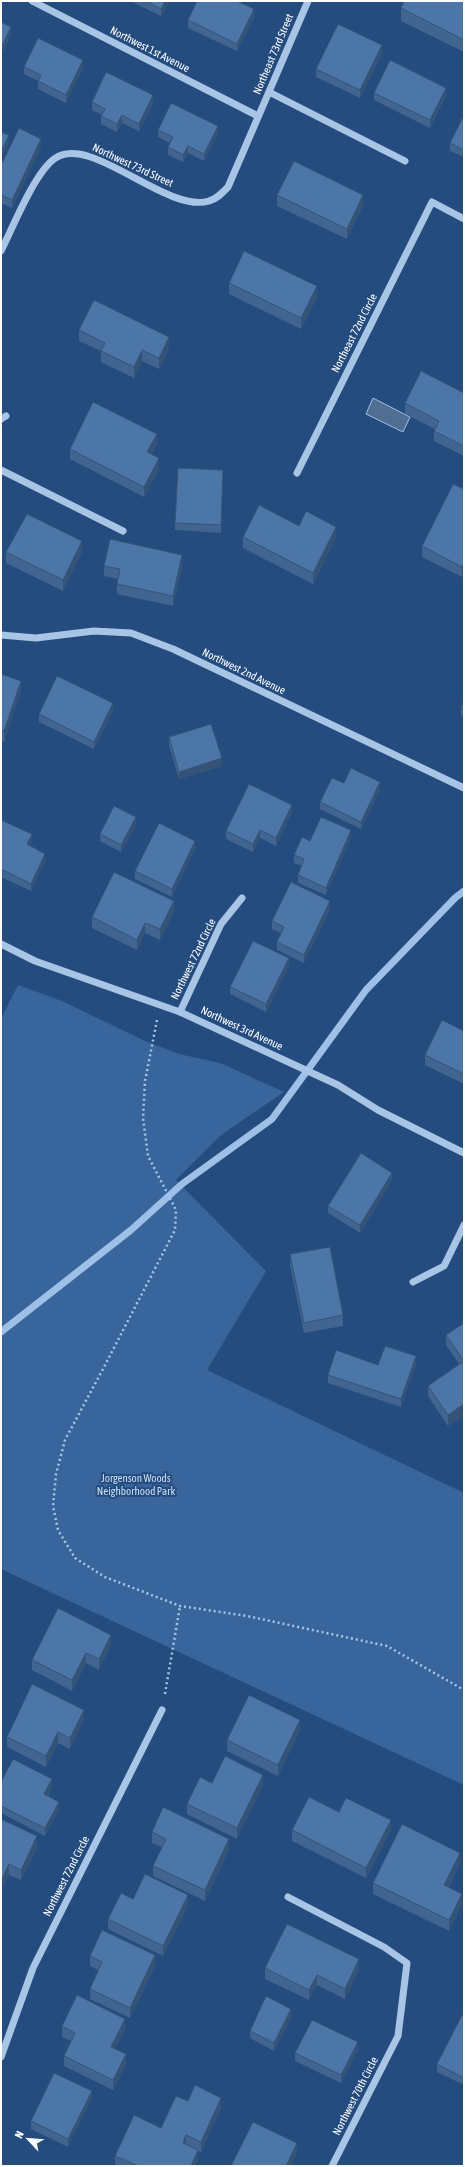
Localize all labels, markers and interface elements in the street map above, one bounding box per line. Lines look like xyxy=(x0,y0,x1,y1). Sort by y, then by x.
street label: Northeast 73rd Street xyxy=(251,12,295,96)
street label: Northwest 1st Avenue xyxy=(108,24,192,74)
street label: Northwest 73rd Street xyxy=(91,141,175,189)
street label: Northeast 72nd Circle xyxy=(329,292,379,374)
street label: Northwest 2nd Avenue xyxy=(200,646,288,696)
street label: Northwest 72nd Circle xyxy=(168,917,218,1001)
street label: Northwest 3rd Avenue xyxy=(199,1004,285,1052)
park label: Jorgenson Woods Neighborhood Park xyxy=(97,1472,175,1497)
street label: Northwest 72nd Circle xyxy=(41,1834,91,1918)
street label: Northwest 70th Circle xyxy=(330,2055,380,2137)
north arrow xyxy=(8,2119,48,2159)
text: N xyxy=(12,2129,26,2140)

